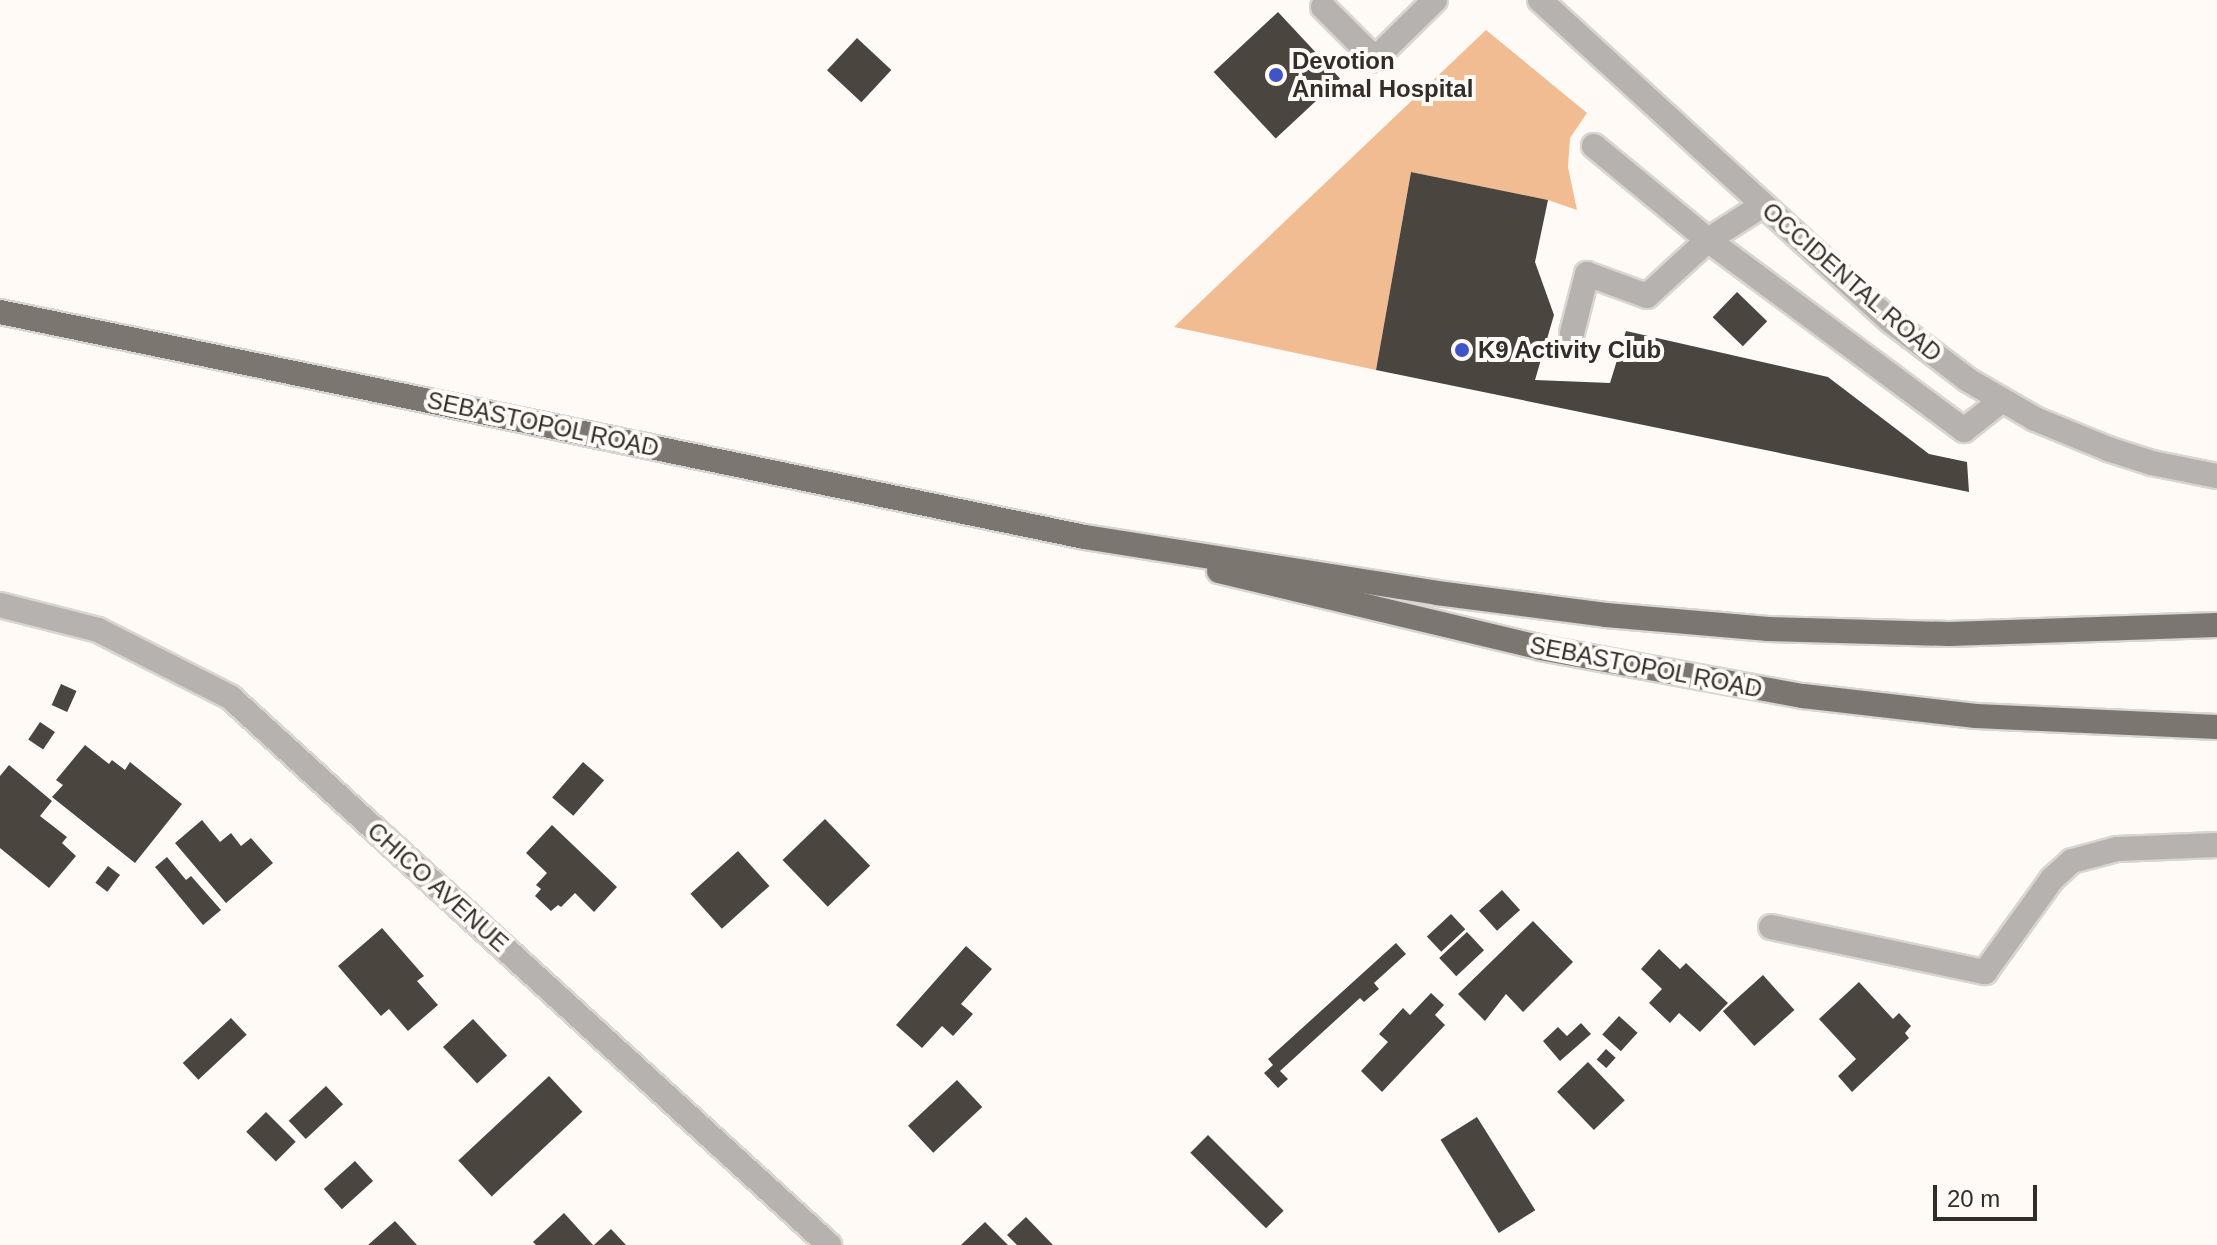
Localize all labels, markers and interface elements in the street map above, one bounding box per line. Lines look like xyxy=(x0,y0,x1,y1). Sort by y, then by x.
place label: Devotion Animal Hospital xyxy=(1292,47,1473,103)
marker: Devotion Animal Hospital xyxy=(1267,66,1285,84)
street label: OCCIDENTAL ROAD xyxy=(1756,196,1948,368)
place label: K9 Activity Club xyxy=(1478,336,1662,364)
marker: K9 Activity Club xyxy=(1453,341,1471,359)
street label: SEBASTOPOL ROAD xyxy=(424,385,662,463)
street label: SEBASTOPOL ROAD xyxy=(1527,630,1765,704)
street label: CHICO AVENUE xyxy=(361,816,515,958)
scale bar xyxy=(1937,1169,2041,1219)
text: 20 m xyxy=(1947,1185,2000,1212)

